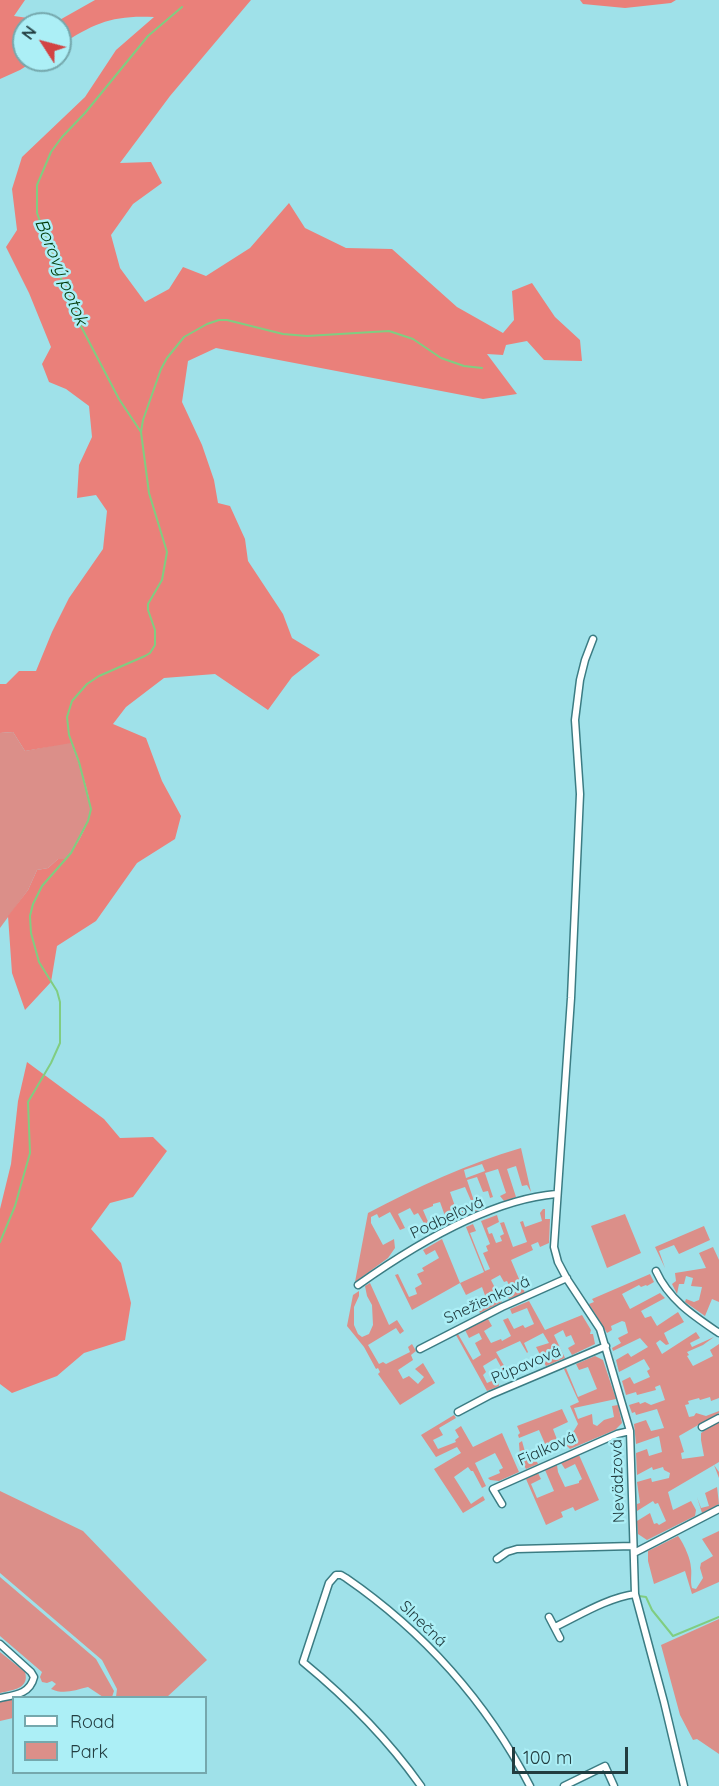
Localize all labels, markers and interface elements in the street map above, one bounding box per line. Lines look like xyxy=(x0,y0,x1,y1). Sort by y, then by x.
north arrow xyxy=(12,12,72,72)
text: N xyxy=(18,22,41,43)
water label: Borový potok xyxy=(30,216,92,328)
street label: Podbeľová xyxy=(407,1193,487,1243)
street label: Snežienková xyxy=(441,1272,533,1328)
street label: Púpavová xyxy=(488,1342,564,1388)
street label: Fialková xyxy=(515,1428,579,1470)
street label: Nevädzová xyxy=(607,1439,629,1523)
street label: Slnečná xyxy=(395,1597,451,1651)
legend xyxy=(12,1696,207,1774)
text: Road xyxy=(70,1710,115,1733)
scale bar xyxy=(515,1735,630,1773)
text: Park xyxy=(70,1740,108,1763)
text: 100 m xyxy=(523,1746,572,1769)

